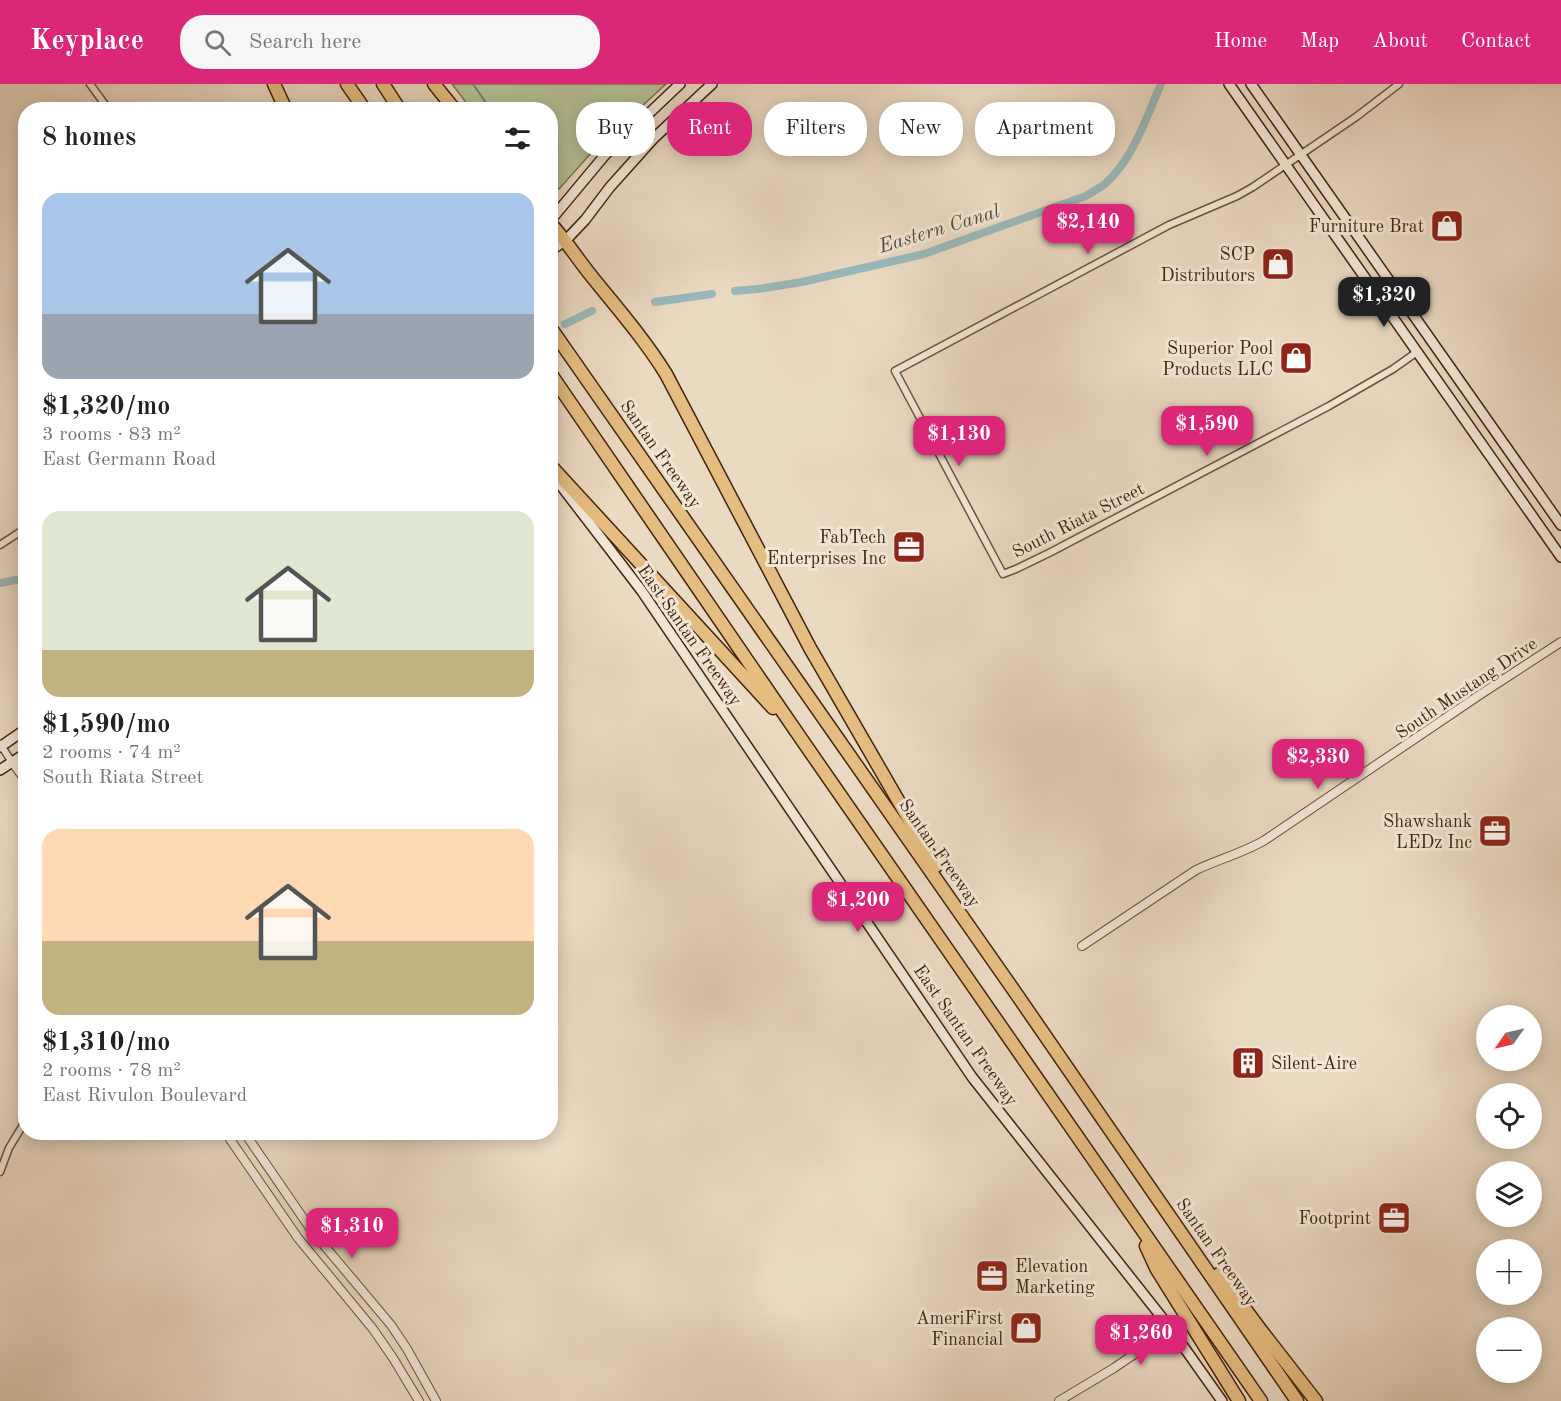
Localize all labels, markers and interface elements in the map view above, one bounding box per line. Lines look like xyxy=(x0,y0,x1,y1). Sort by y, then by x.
search box xyxy=(180,15,600,69)
icon: search xyxy=(201,26,234,59)
text: Keyplace xyxy=(30,28,144,56)
text: Search here xyxy=(249,31,361,53)
text: Home xyxy=(1214,31,1267,52)
text: Map xyxy=(1300,31,1339,52)
text: About xyxy=(1372,31,1428,52)
text: Contact xyxy=(1461,31,1531,52)
chip: Buy xyxy=(576,102,655,156)
chip: Rent xyxy=(667,102,752,156)
chip: Filters xyxy=(764,102,867,156)
chip: New xyxy=(879,102,963,156)
chip: Apartment xyxy=(975,102,1115,156)
icon: filters xyxy=(501,122,534,155)
text: 8 homes xyxy=(42,125,136,151)
water label: Eastern Canal xyxy=(876,202,1003,258)
pin: $2,140 xyxy=(1039,204,1137,255)
shop icon: Furniture Brat xyxy=(1429,208,1465,244)
text: $2,140 xyxy=(1056,213,1120,233)
place label: Furniture Brat xyxy=(1309,218,1424,236)
icon: home xyxy=(234,232,342,340)
place label: SCP Distributors xyxy=(1161,246,1255,285)
shop icon: SCP Distributors xyxy=(1260,246,1296,282)
pin: $1,320 xyxy=(1335,277,1433,328)
text: $1,320 xyxy=(1352,286,1416,306)
place label: Superior Pool Products LLC xyxy=(1162,340,1273,379)
shop icon: Superior Pool Products LLC xyxy=(1278,340,1314,376)
text: $1,320/mo xyxy=(42,394,170,420)
street label: Santan Freeway xyxy=(616,397,704,512)
pin: $1,590 xyxy=(1158,406,1256,457)
text: $1,590 xyxy=(1175,415,1239,435)
pin: $1,130 xyxy=(910,416,1008,467)
text: 3 rooms · 83 m² xyxy=(42,425,181,445)
text: $1,130 xyxy=(927,425,991,445)
text: East Germann Road xyxy=(42,450,216,470)
street label: South Riata Street xyxy=(1010,480,1147,562)
place label: FabTech Enterprises Inc xyxy=(767,529,886,568)
office icon: FabTech Enterprises Inc xyxy=(891,529,927,565)
icon: home xyxy=(234,550,342,658)
street label: East Santan Freeway xyxy=(634,562,745,710)
street label: South Mustang Drive xyxy=(1393,635,1541,743)
text: $1,590/mo xyxy=(42,712,170,738)
pin: $2,330 xyxy=(1269,739,1367,790)
text: 2 rooms · 74 m² xyxy=(42,743,181,763)
text: $2,330 xyxy=(1286,748,1350,768)
text: South Riata Street xyxy=(42,768,204,788)
street label: Santan Freeway xyxy=(895,796,983,911)
place label: Shawshank LEDz Inc xyxy=(1383,813,1472,852)
office icon: Shawshank LEDz Inc xyxy=(1477,813,1513,849)
icon: home xyxy=(234,868,342,976)
pin: $1,200 xyxy=(809,882,907,933)
text: $1,200 xyxy=(826,891,890,911)
street label: East Santan Freeway xyxy=(910,962,1021,1110)
north arrow xyxy=(1476,1005,1542,1071)
map controls xyxy=(1476,1005,1542,1383)
text: $1,310/mo xyxy=(42,1030,170,1056)
building icon: Silent-Aire xyxy=(1230,1045,1266,1081)
place label: Silent-Aire xyxy=(1271,1055,1357,1073)
text: 2 rooms · 78 m² xyxy=(42,1061,181,1081)
button: locate xyxy=(1476,1083,1542,1149)
text: East Rivulon Boulevard xyxy=(42,1086,247,1106)
button: layers xyxy=(1476,1161,1542,1227)
street label: Santan Freeway xyxy=(1172,1195,1260,1310)
office icon: Footprint xyxy=(1376,1200,1412,1236)
pin: $1,310 xyxy=(303,1208,401,1259)
place label: Footprint xyxy=(1298,1210,1371,1228)
text: $1,310 xyxy=(320,1217,384,1237)
button: + xyxy=(1476,1239,1542,1305)
office icon: Elevation Marketing xyxy=(974,1258,1010,1294)
place label: Elevation Marketing xyxy=(1015,1258,1095,1297)
place label: AmeriFirst Financial xyxy=(916,1310,1003,1349)
shop icon: AmeriFirst Financial xyxy=(1008,1310,1044,1346)
pin: $1,260 xyxy=(1092,1315,1190,1366)
button: − xyxy=(1476,1317,1542,1383)
text: $1,260 xyxy=(1109,1324,1173,1344)

